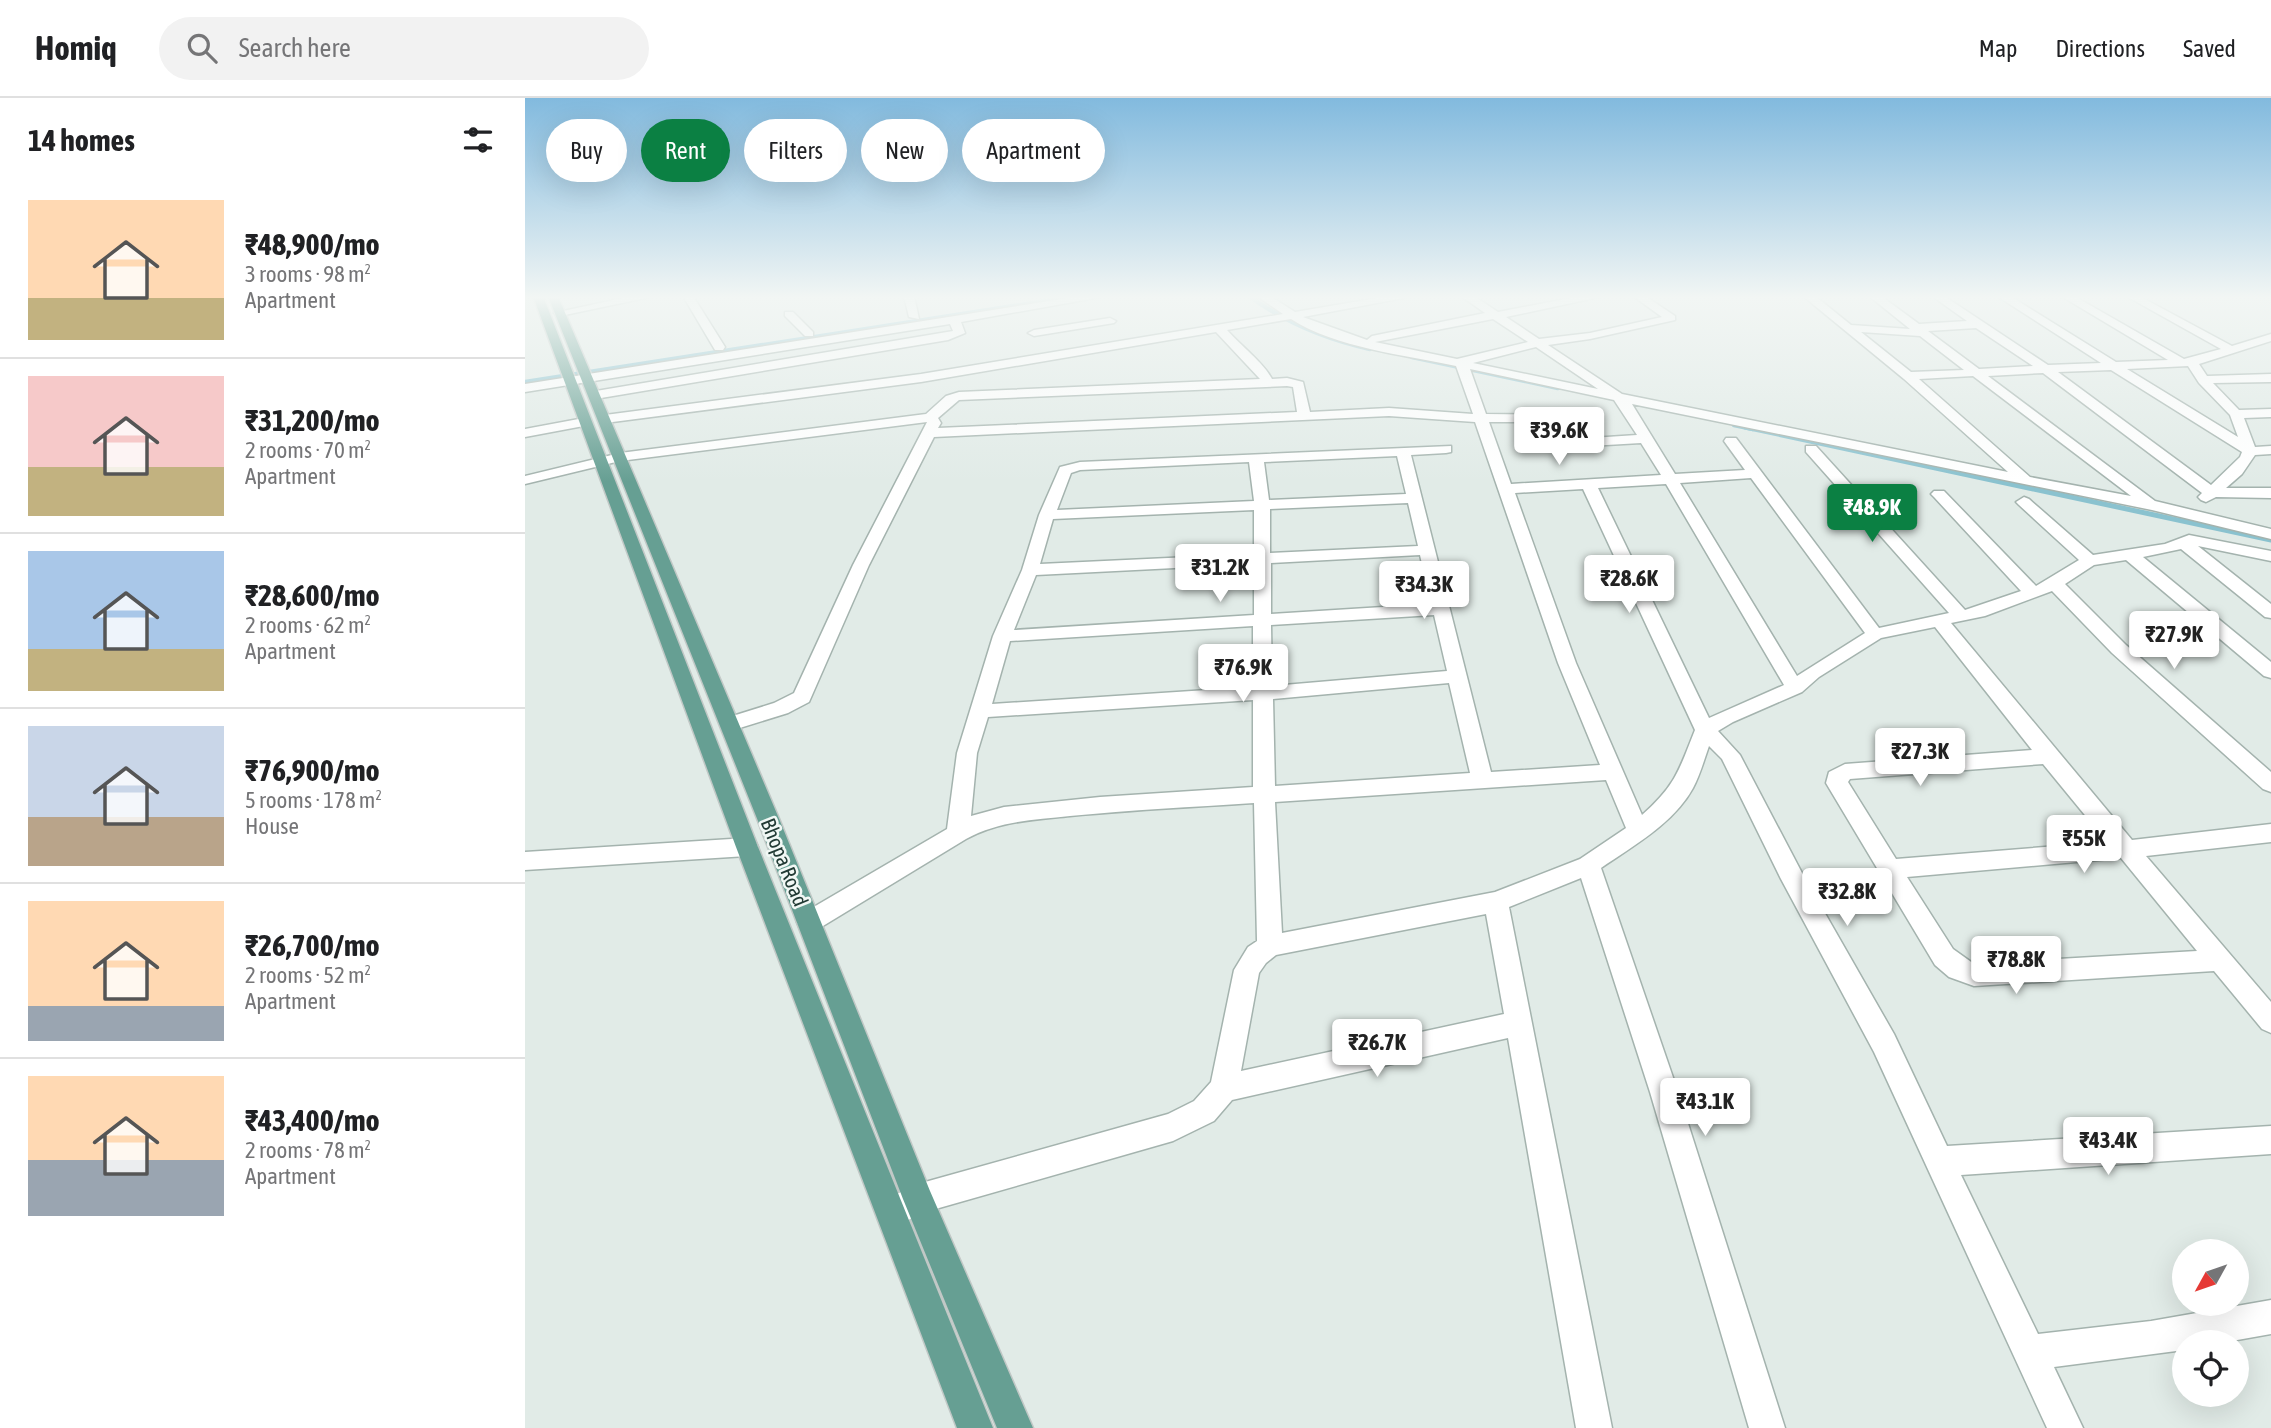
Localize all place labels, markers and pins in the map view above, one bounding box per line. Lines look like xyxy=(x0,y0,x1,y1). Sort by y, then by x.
pin: ₹39.6K xyxy=(1502,408,1616,467)
pin: ₹48.9K xyxy=(1815,484,1929,544)
pin: ₹31.2K xyxy=(1163,545,1277,604)
pin: ₹28.6K xyxy=(1572,556,1686,615)
pin: ₹34.3K xyxy=(1367,561,1481,621)
pin: ₹27.9K xyxy=(2117,612,2231,671)
pin: ₹76.9K xyxy=(1186,644,1300,704)
pin: ₹27.3K xyxy=(1863,728,1977,788)
pin: ₹55K xyxy=(2043,816,2125,875)
pin: ₹32.8K xyxy=(1790,868,1904,928)
pin: ₹78.8K xyxy=(1959,936,2073,996)
pin: ₹26.7K xyxy=(1320,1020,1434,1079)
pin: ₹43.1K xyxy=(1648,1079,1762,1138)
pin: ₹43.4K xyxy=(2051,1118,2165,1177)

